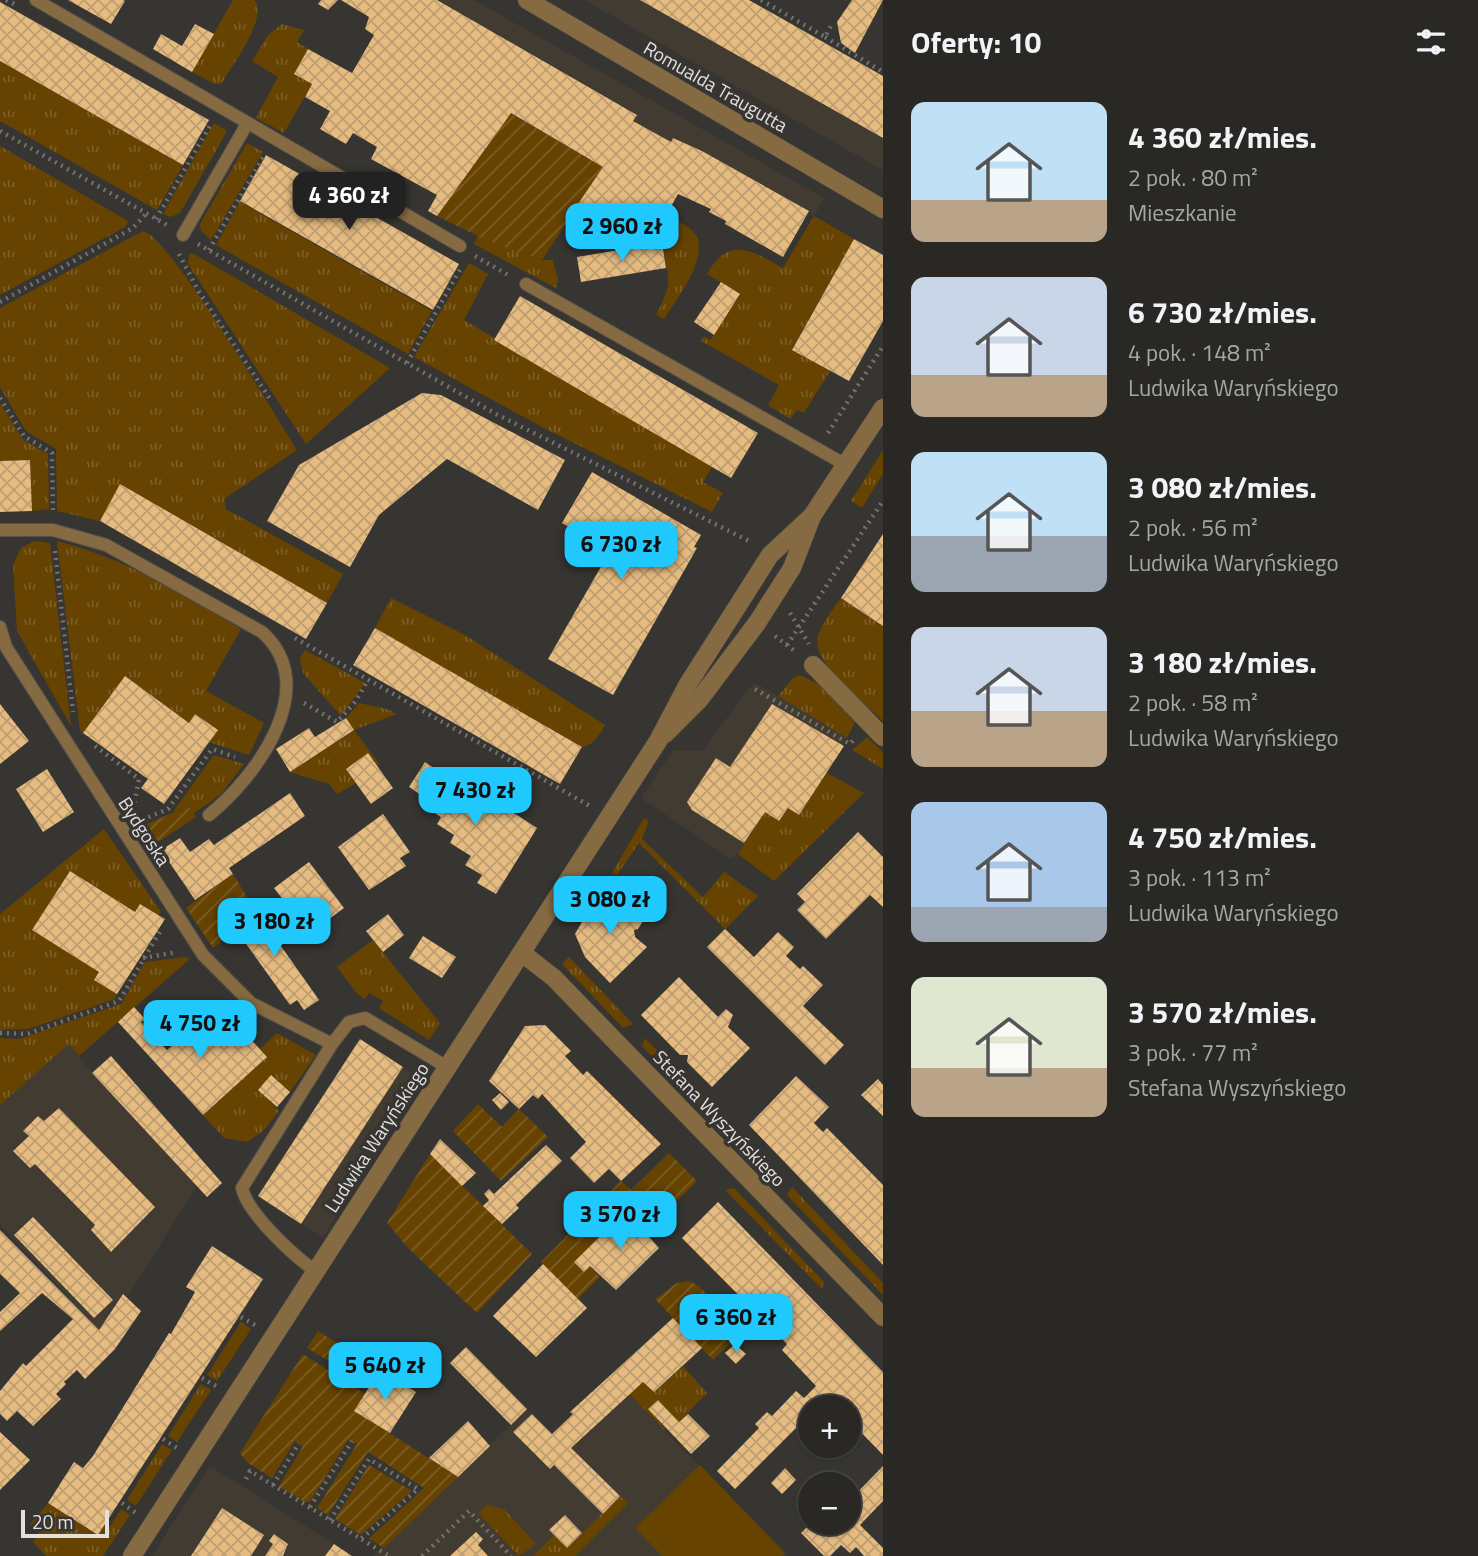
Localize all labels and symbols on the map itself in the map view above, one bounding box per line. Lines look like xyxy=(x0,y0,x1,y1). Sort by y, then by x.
street label: Romualda Traugutta xyxy=(638,33,794,139)
pin: 4 360 zł xyxy=(277,173,421,232)
pin: 2 960 zł xyxy=(550,204,694,263)
pin: 6 730 zł xyxy=(549,522,693,581)
pin: 7 430 zł xyxy=(403,768,547,827)
street label: Bydgoska xyxy=(112,790,179,872)
pin: 3 080 zł xyxy=(538,876,682,936)
pin: 3 180 zł xyxy=(202,898,346,958)
pin: 4 750 zł xyxy=(128,1000,272,1060)
street label: Stefana Wyszyńskiego xyxy=(647,1043,793,1193)
street label: Ludwika Waryńskiego xyxy=(316,1056,436,1218)
pin: 3 570 zł xyxy=(548,1192,692,1251)
pin: 6 360 zł xyxy=(664,1294,808,1354)
pin: 5 640 zł xyxy=(313,1342,457,1402)
scale bar xyxy=(21,1507,108,1539)

